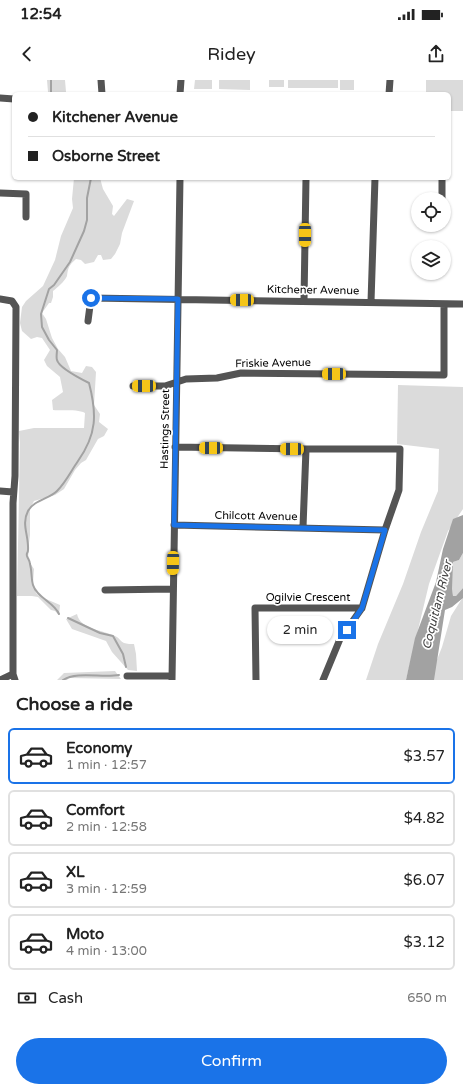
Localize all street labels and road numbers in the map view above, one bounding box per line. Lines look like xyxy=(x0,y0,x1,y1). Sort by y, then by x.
street label: Kitchener Avenue xyxy=(267,283,359,297)
street label: Friskie Avenue xyxy=(235,356,311,370)
street label: Hastings Street xyxy=(158,389,172,469)
street label: Chilcott Avenue xyxy=(214,509,298,523)
street label: Ogilvie Crescent xyxy=(266,591,350,604)

